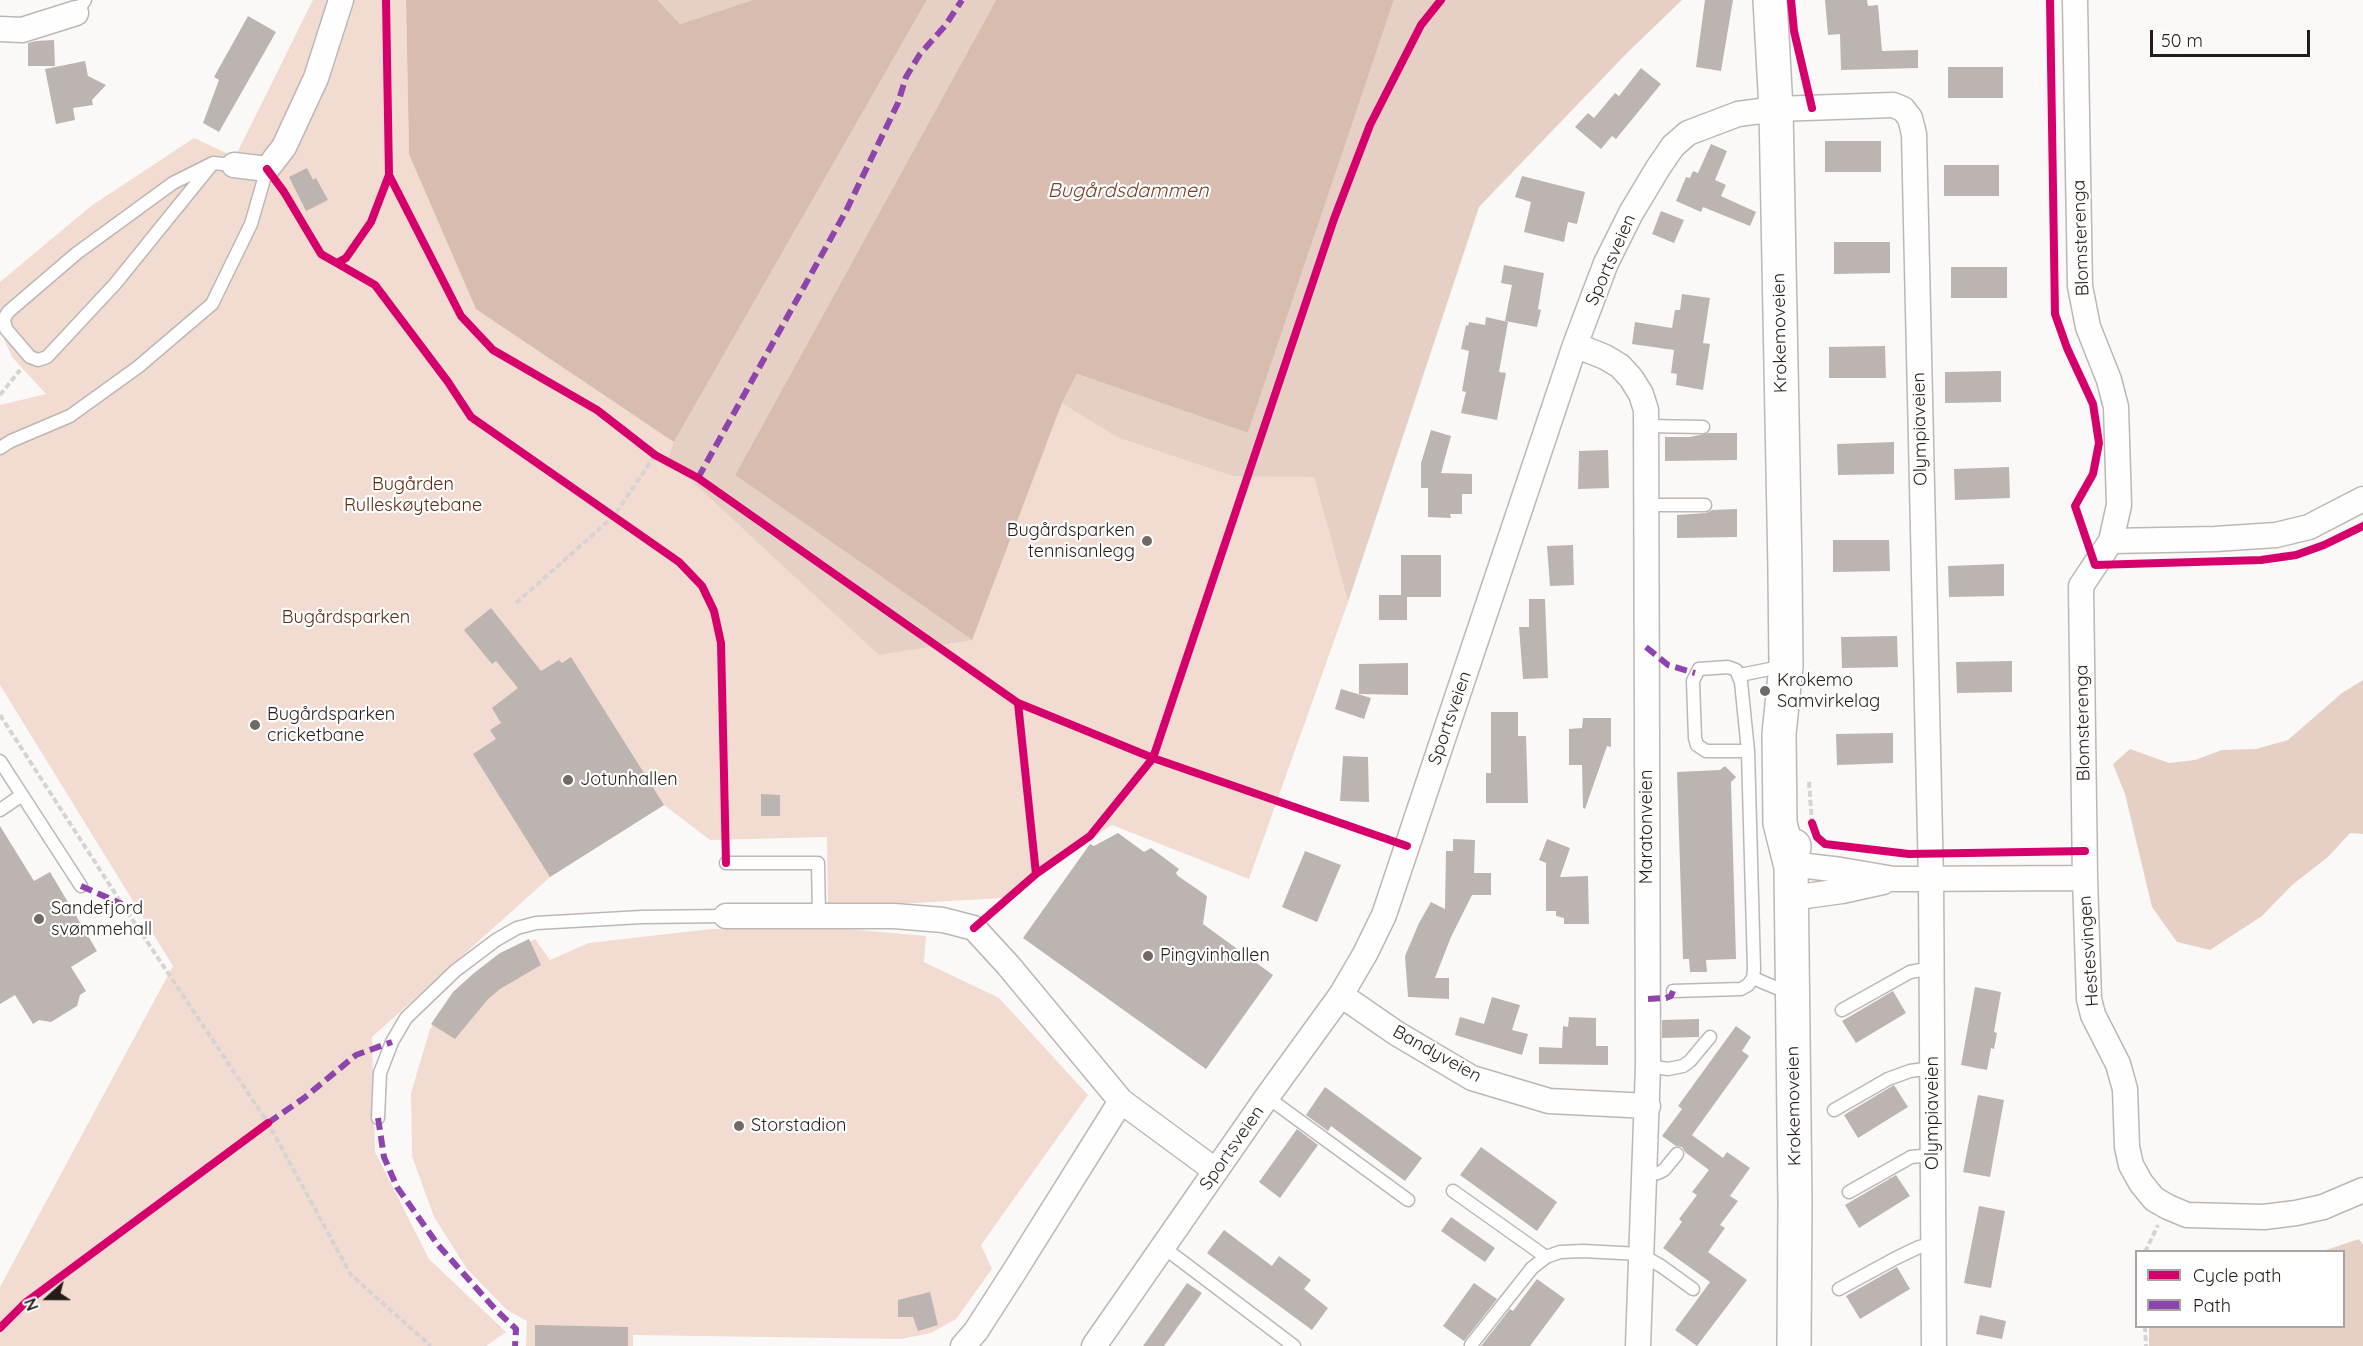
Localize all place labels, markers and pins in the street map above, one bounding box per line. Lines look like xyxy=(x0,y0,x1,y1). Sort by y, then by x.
place label: Bugårdsparken tennisanlegg xyxy=(1007,520,1135,562)
marker: Bugårdsparken tennisanlegg xyxy=(1140,534,1154,548)
place label: Krokemo Samvirkelag xyxy=(1777,670,1880,712)
marker: Krokemo Samvirkelag xyxy=(1758,684,1772,698)
place label: Bugårdsparken cricketbane xyxy=(267,704,395,746)
marker: Bugårdsparken cricketbane xyxy=(248,718,262,732)
place label: Jotunhallen xyxy=(580,769,678,791)
marker: Jotunhallen xyxy=(561,773,575,787)
place label: Sandefjord svømmehall xyxy=(51,898,152,940)
marker: Sandefjord svømmehall xyxy=(32,912,46,926)
place label: Pingvinhallen xyxy=(1160,945,1270,967)
marker: Pingvinhallen xyxy=(1141,949,1155,963)
place label: Storstadion xyxy=(751,1115,846,1137)
marker: Storstadion xyxy=(732,1119,746,1133)

